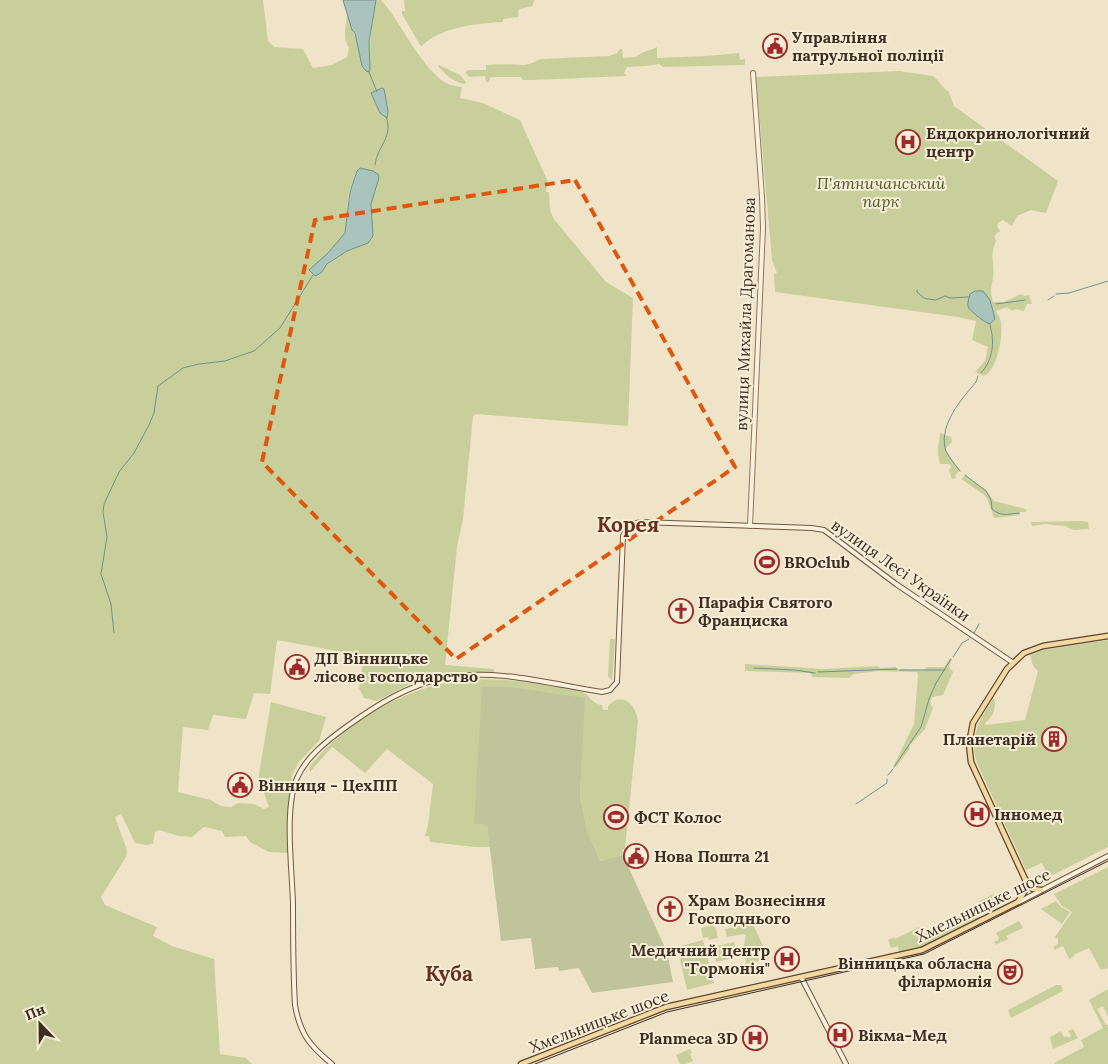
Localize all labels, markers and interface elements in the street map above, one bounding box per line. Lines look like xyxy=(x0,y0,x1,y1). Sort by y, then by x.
place label: Управління патрульної поліції xyxy=(792,27,944,65)
public building icon: Управління патрульної поліції xyxy=(762,33,788,59)
place label: Ендокринологічний центр xyxy=(926,123,1090,161)
hospital icon: Ендокринологічний центр xyxy=(895,129,921,155)
park label: П'ятничанський парк xyxy=(817,173,946,211)
street label: вулиця Михайла Драгоманова xyxy=(731,197,759,431)
district label: Корея xyxy=(597,511,659,538)
street label: вулиця Лесі Українки xyxy=(828,515,974,625)
sports icon: BROclub xyxy=(754,549,780,575)
place label: BROclub xyxy=(784,552,850,572)
place label: Парафія Святого Франциска xyxy=(698,592,833,630)
church icon: Парафія Святого Франциска xyxy=(668,598,694,624)
place label: ДП Вінницьке лісове господарство xyxy=(314,648,478,686)
public building icon: ДП Вінницьке лісове господарство xyxy=(284,654,310,680)
building icon: Планетарій xyxy=(1041,726,1067,752)
place label: Планетарій xyxy=(943,729,1036,749)
public building icon: Вінниця - ЦехПП xyxy=(227,772,253,798)
place label: Вінниця - ЦехПП xyxy=(258,775,398,795)
hospital icon: Інномед xyxy=(964,801,990,827)
sports icon: ФСТ Колос xyxy=(603,804,629,830)
place label: Інномед xyxy=(994,804,1063,824)
place label: ФСТ Колос xyxy=(634,807,722,827)
public building icon: Нова Пошта 21 xyxy=(623,843,649,869)
place label: Нова Пошта 21 xyxy=(654,846,769,866)
street label: Хмельницьке шосе xyxy=(912,864,1054,946)
place label: Храм Вознесіння Господнього xyxy=(688,890,826,928)
church icon: Храм Вознесіння Господнього xyxy=(657,896,683,922)
place label: Медичний центр "Гормонія" xyxy=(631,940,770,978)
hospital icon: Медичний центр "Гормонія" xyxy=(774,946,800,972)
place label: Вінницька обласна філармонія xyxy=(838,953,993,991)
theatre icon: Вінницька обласна філармонія xyxy=(997,959,1023,985)
district label: Куба xyxy=(425,960,473,987)
street label: Хмельницьке шосе xyxy=(527,985,672,1057)
north arrow xyxy=(15,999,65,1049)
text: Пн xyxy=(22,1000,48,1024)
hospital icon: Вікма-Мед xyxy=(827,1022,853,1048)
hospital icon: Planmeca 3D xyxy=(742,1025,768,1051)
place label: Вікма-Мед xyxy=(858,1025,947,1045)
place label: Planmeca 3D xyxy=(639,1028,738,1048)

